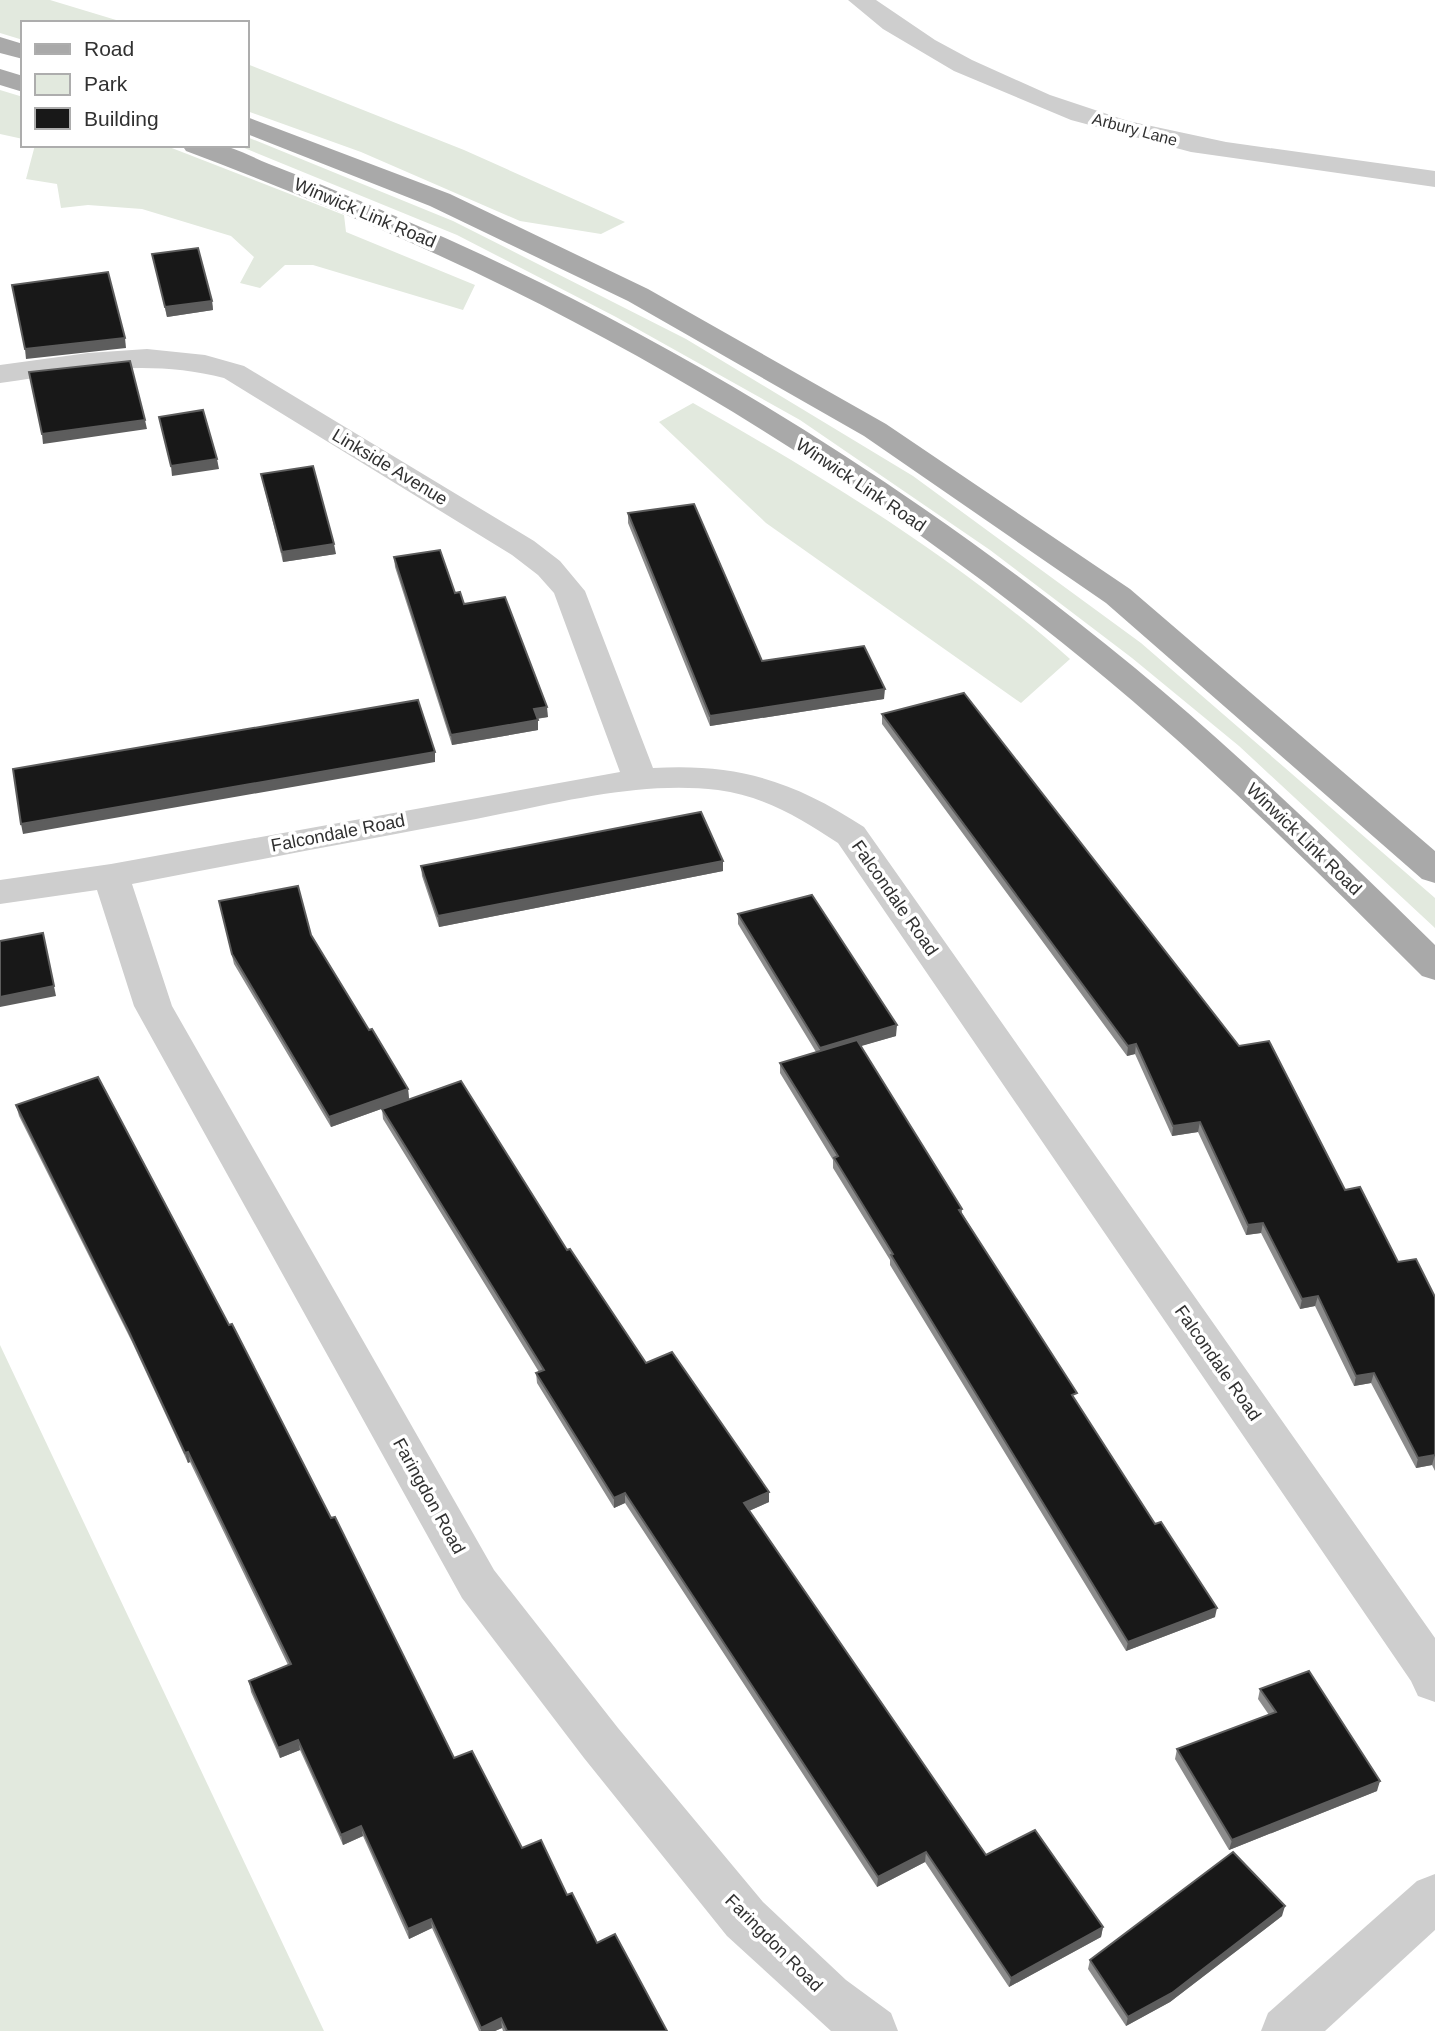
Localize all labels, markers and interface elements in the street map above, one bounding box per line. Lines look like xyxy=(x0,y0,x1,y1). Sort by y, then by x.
legend xyxy=(21,21,248,147)
text: Road xyxy=(84,37,134,60)
text: Park xyxy=(84,72,128,95)
text: Building xyxy=(84,107,159,130)
street label: Arbury Lane xyxy=(1091,110,1179,149)
street label: Winwick Link Road xyxy=(291,174,439,252)
street label: Linkside Avenue xyxy=(329,425,451,509)
street label: Winwick Link Road xyxy=(792,434,930,536)
street label: Winwick Link Road xyxy=(1242,779,1366,899)
street label: Falcondale Road xyxy=(269,810,407,856)
street label: Falcondale Road xyxy=(848,837,942,959)
street label: Falcondale Road xyxy=(1171,1302,1265,1424)
street label: Faringdon Road xyxy=(389,1435,469,1557)
street label: Faringdon Road xyxy=(721,1890,827,1996)

